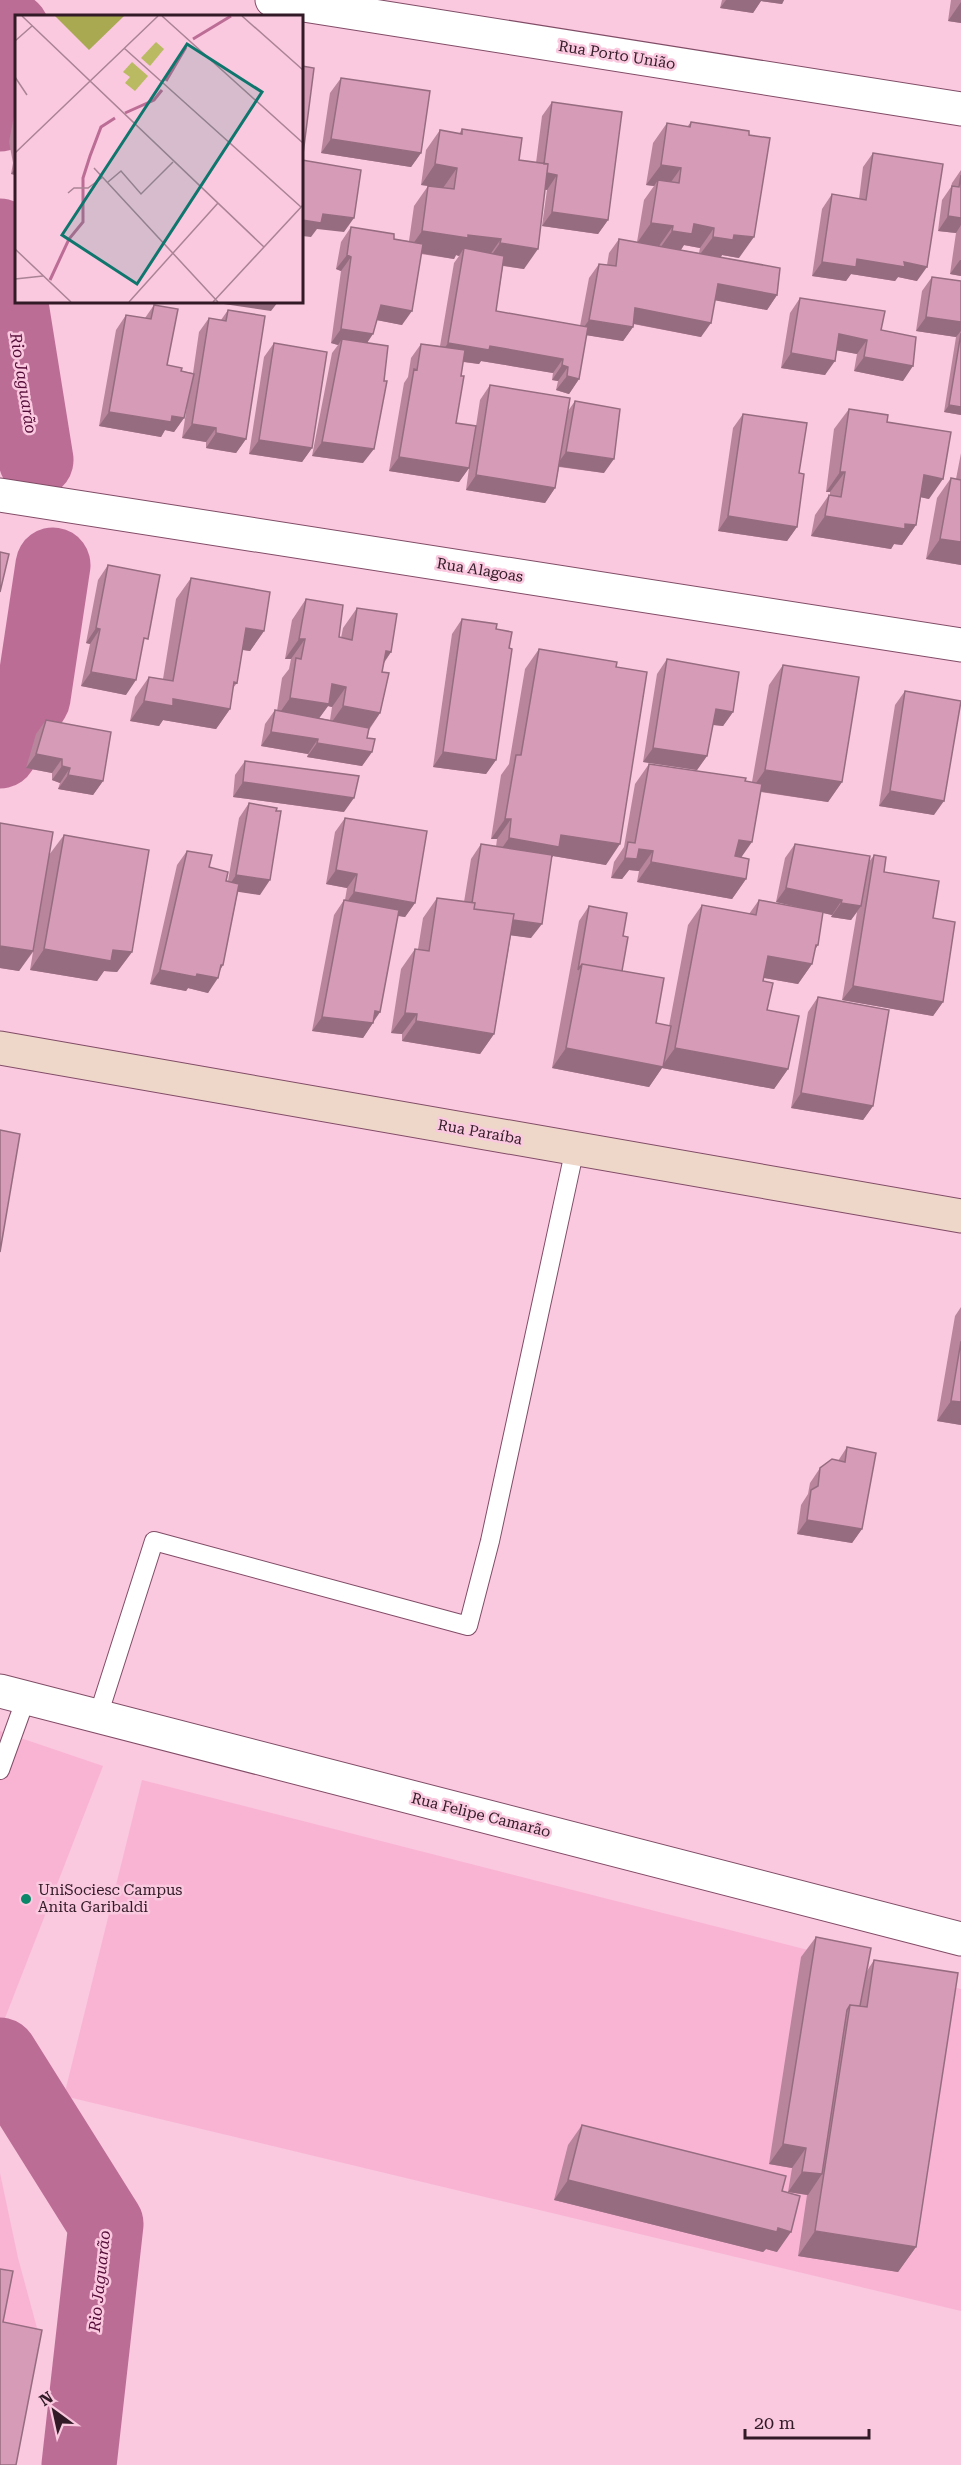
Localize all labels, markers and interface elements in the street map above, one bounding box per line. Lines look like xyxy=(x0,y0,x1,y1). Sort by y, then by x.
inset map xyxy=(15,15,303,303)
street label: Rua Porto União xyxy=(557,37,677,73)
water label: Rio Jaguarão xyxy=(6,330,41,435)
street label: Rua Alagoas xyxy=(435,554,525,586)
street label: Rua Paraíba xyxy=(436,1116,524,1148)
street label: Rua Felipe Camarão xyxy=(409,1789,553,1841)
place label: UniSociesc Campus Anita Garibaldi xyxy=(38,1881,182,1916)
marker: UniSociesc Campus Anita Garibaldi xyxy=(19,1892,33,1906)
water label: Rio Jaguarão xyxy=(85,2229,114,2334)
north arrow xyxy=(24,2381,84,2441)
text: N xyxy=(36,2388,56,2410)
scale bar xyxy=(745,2402,870,2440)
text: 20 m xyxy=(754,2412,795,2433)

